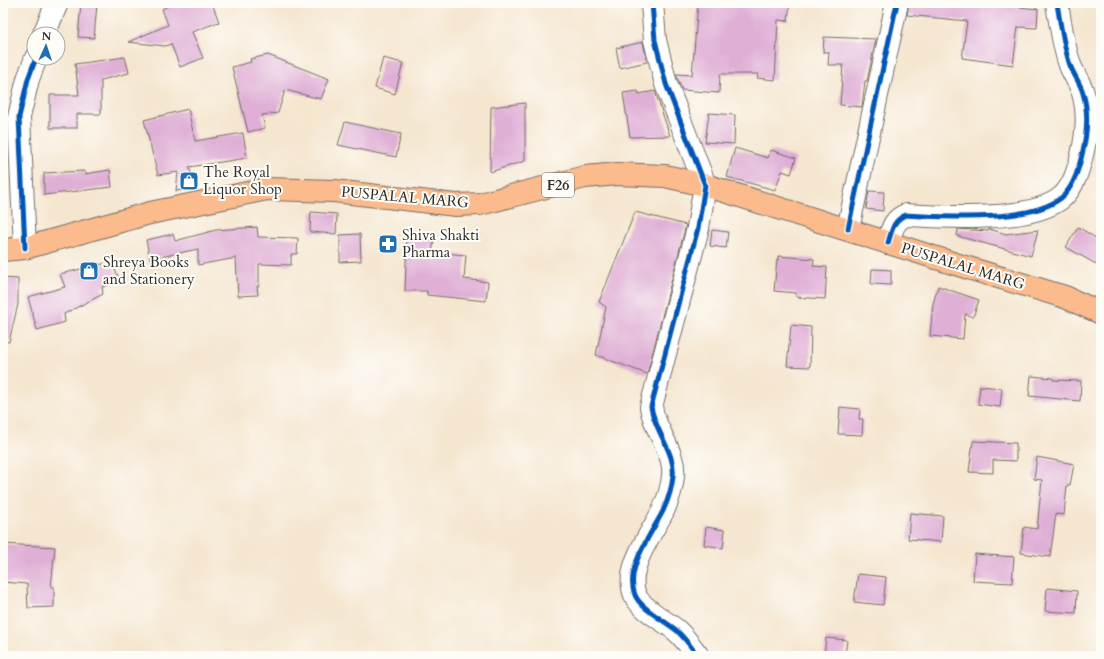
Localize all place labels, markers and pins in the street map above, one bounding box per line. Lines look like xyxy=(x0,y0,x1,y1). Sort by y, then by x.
place label: The Royal Liquor Shop xyxy=(203,162,282,199)
shop icon: The Royal Liquor Shop xyxy=(178,170,200,192)
place label: Shiva Shakti Pharma xyxy=(402,225,479,262)
pharmacy icon: Shiva Shakti Pharma xyxy=(377,233,399,255)
place label: Shreya Books and Stationery xyxy=(103,252,195,289)
shop icon: Shreya Books and Stationery xyxy=(78,260,100,282)

